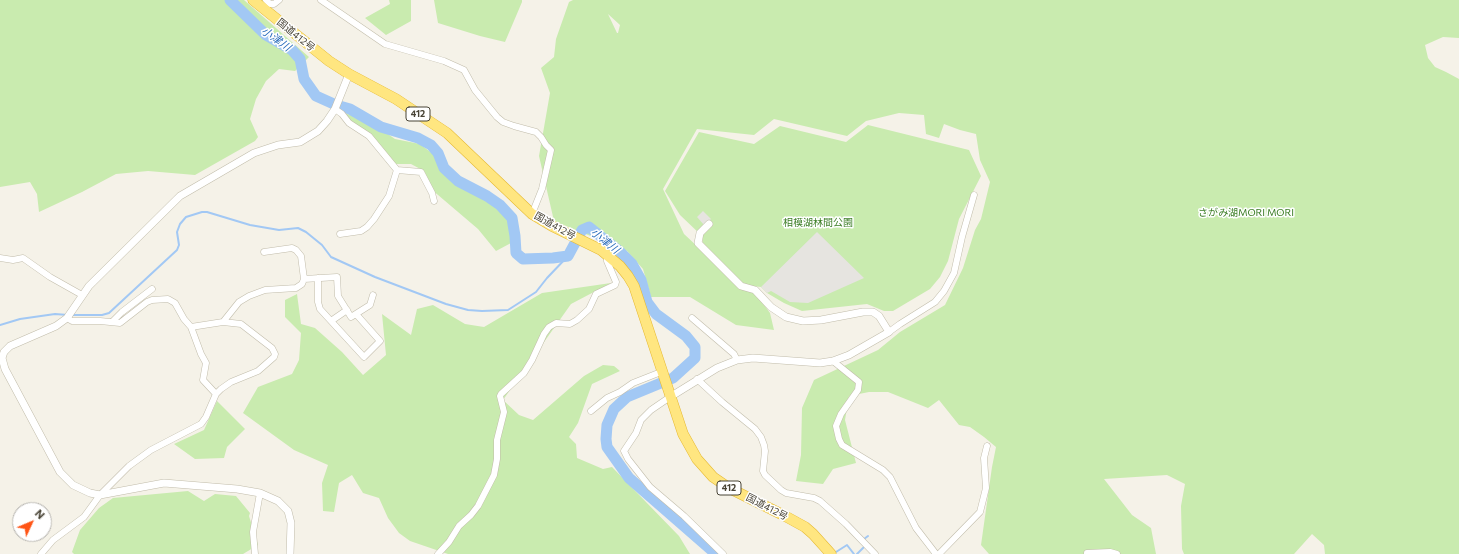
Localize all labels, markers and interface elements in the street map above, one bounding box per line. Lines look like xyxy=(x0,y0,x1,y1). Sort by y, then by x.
street label: 国道412号 xyxy=(275,16,317,54)
water label: 小津川 xyxy=(259,24,293,54)
road number: 412 xyxy=(406,107,430,121)
park label: さがみ湖MORI MORI xyxy=(1198,207,1294,219)
street label: 国道412号 xyxy=(532,210,578,242)
park label: 相模湖林間公園 xyxy=(783,217,853,229)
water label: 小津川 xyxy=(588,225,622,257)
road number: 412 xyxy=(717,481,741,495)
street label: 国道412号 xyxy=(744,491,790,523)
north arrow xyxy=(12,502,52,542)
text: N xyxy=(33,507,48,521)

